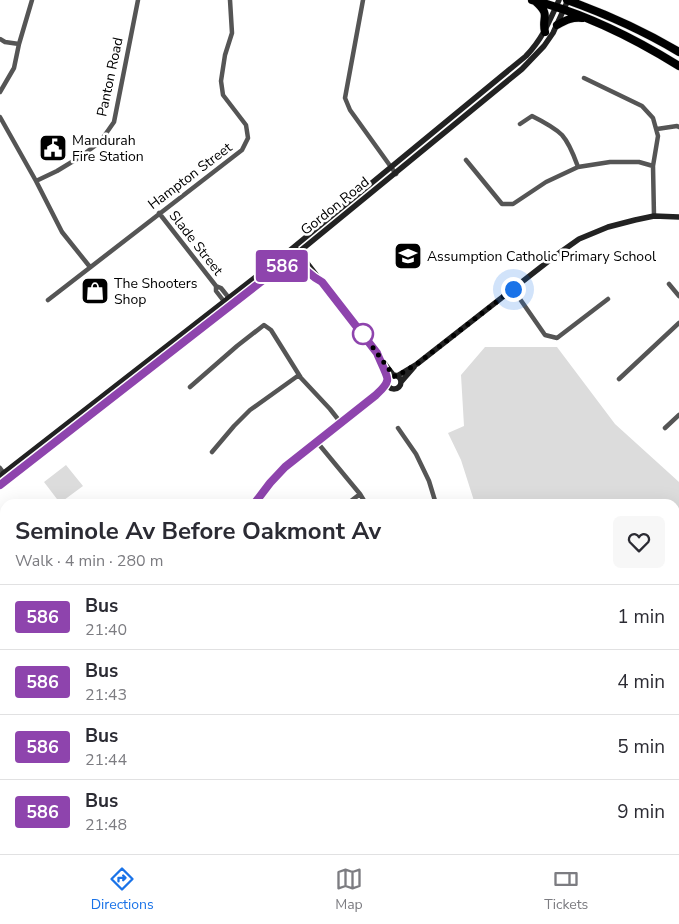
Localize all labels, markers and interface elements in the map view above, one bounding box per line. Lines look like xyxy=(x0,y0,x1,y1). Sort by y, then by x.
street label: Panton Road xyxy=(92,36,128,118)
place label: Mandurah Fire Station xyxy=(72,131,144,166)
public building icon: Mandurah Fire Station xyxy=(38,133,68,163)
street label: Hampton Street xyxy=(144,138,236,214)
street label: Gordon Road xyxy=(297,173,373,239)
street label: Slade Street xyxy=(165,207,227,279)
school or university icon: Assumption Catholic Primary School xyxy=(393,241,423,271)
place label: Assumption Catholic Primary School xyxy=(427,247,657,266)
line badge: 586 xyxy=(253,250,311,282)
text: 586 xyxy=(266,254,298,278)
place label: The Shooters Shop xyxy=(114,274,198,309)
shop icon: The Shooters Shop xyxy=(80,276,110,306)
your location xyxy=(501,277,526,302)
unlabelled marker xyxy=(352,323,374,345)
text: Seminole Av Before Oakmont Av xyxy=(15,515,381,547)
button: heart xyxy=(613,516,665,568)
text: Walk · 4 min · 280 m xyxy=(15,550,163,572)
text: Bus xyxy=(85,593,118,619)
text: 1 min xyxy=(617,604,665,630)
text: 586 xyxy=(26,605,59,629)
text: 21:40 xyxy=(85,619,127,641)
text: Bus xyxy=(85,658,118,684)
text: 4 min xyxy=(617,669,665,695)
text: 586 xyxy=(26,670,59,694)
text: 21:43 xyxy=(85,684,127,706)
text: Bus xyxy=(85,723,118,749)
text: 5 min xyxy=(617,734,665,760)
text: 586 xyxy=(26,735,59,759)
text: 21:44 xyxy=(85,749,127,771)
text: Bus xyxy=(85,788,118,814)
text: 9 min xyxy=(617,799,665,825)
text: 586 xyxy=(26,800,59,824)
text: 21:48 xyxy=(85,814,127,836)
tab: Directions xyxy=(91,865,154,914)
tab: Map xyxy=(335,865,363,914)
tab: Tickets xyxy=(544,865,588,914)

